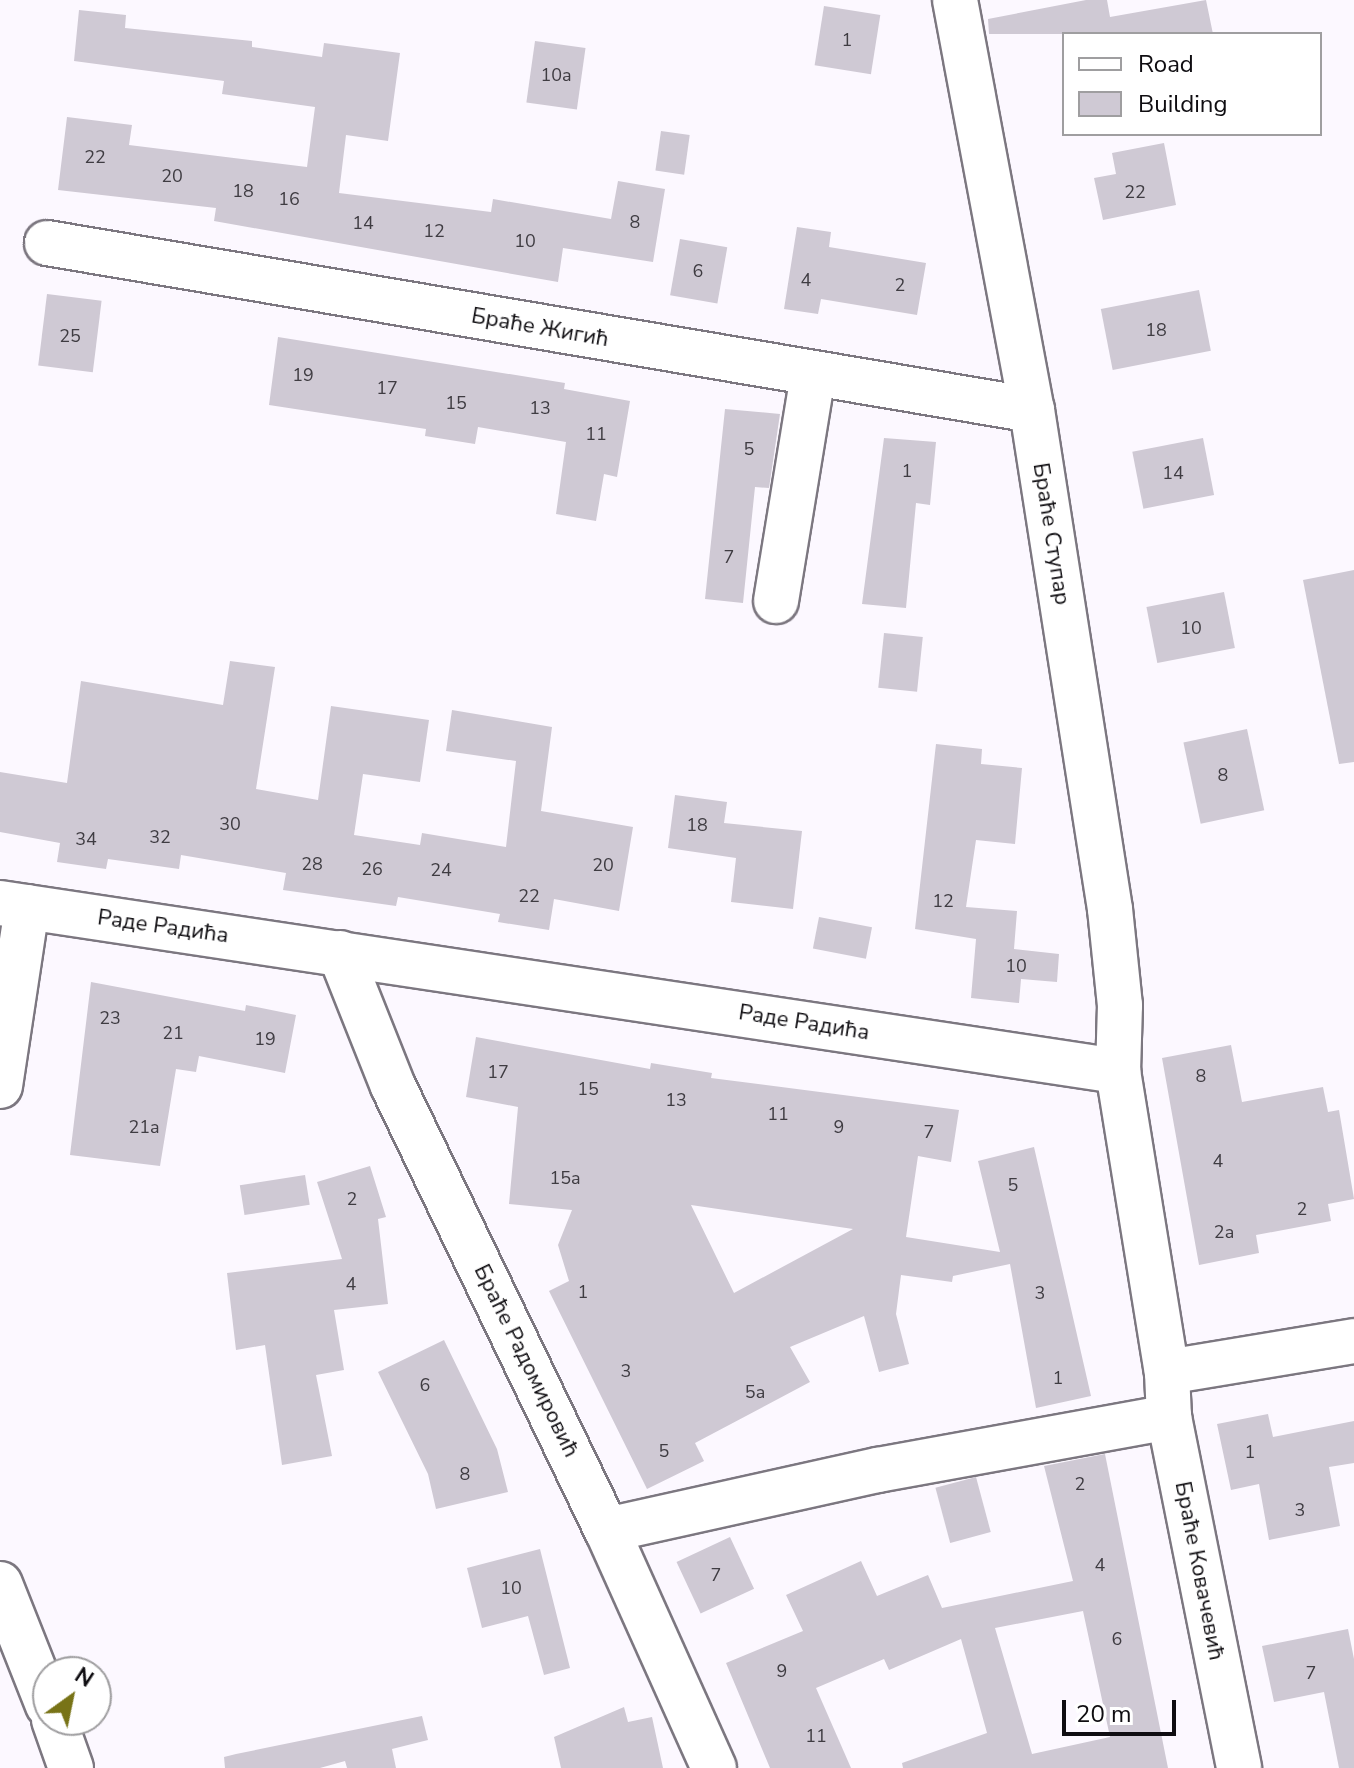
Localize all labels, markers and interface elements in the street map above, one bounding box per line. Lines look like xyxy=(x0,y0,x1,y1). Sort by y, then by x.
house number: 1 xyxy=(842,29,852,51)
legend xyxy=(1062,32,1322,136)
text: Road xyxy=(1138,48,1194,80)
house number: 10a xyxy=(540,64,572,86)
text: Building xyxy=(1138,88,1228,120)
house number: 22 xyxy=(84,146,106,168)
house number: 20 xyxy=(161,165,183,187)
house number: 18 xyxy=(232,180,254,202)
house number: 22 xyxy=(1124,181,1146,203)
house number: 16 xyxy=(278,188,300,210)
house number: 8 xyxy=(630,211,640,233)
house number: 14 xyxy=(352,212,374,234)
house number: 12 xyxy=(423,220,445,242)
house number: 10 xyxy=(514,230,536,252)
house number: 6 xyxy=(693,260,703,282)
house number: 4 xyxy=(801,269,811,291)
house number: 2 xyxy=(895,274,905,296)
street label: Браће Жигић xyxy=(469,303,611,353)
house number: 18 xyxy=(1145,319,1167,341)
house number: 25 xyxy=(59,325,81,347)
house number: 19 xyxy=(292,364,314,386)
house number: 17 xyxy=(376,377,398,399)
house number: 15 xyxy=(445,392,467,414)
house number: 13 xyxy=(529,397,551,419)
house number: 11 xyxy=(585,423,607,445)
house number: 5 xyxy=(744,438,754,460)
house number: 1 xyxy=(902,460,912,482)
street label: Браће Ступар xyxy=(1027,461,1075,607)
house number: 14 xyxy=(1162,462,1184,484)
house number: 7 xyxy=(724,546,734,568)
house number: 10 xyxy=(1180,617,1202,639)
house number: 8 xyxy=(1218,764,1228,786)
house number: 30 xyxy=(219,813,241,835)
house number: 18 xyxy=(686,814,708,836)
house number: 32 xyxy=(149,826,171,848)
house number: 34 xyxy=(75,828,97,850)
house number: 28 xyxy=(301,853,323,875)
house number: 20 xyxy=(592,854,614,876)
house number: 26 xyxy=(361,858,383,880)
house number: 24 xyxy=(430,859,452,881)
house number: 22 xyxy=(518,885,540,907)
house number: 12 xyxy=(932,890,954,912)
street label: Раде Радића xyxy=(96,905,230,949)
house number: 10 xyxy=(1005,955,1027,977)
street label: Раде Радића xyxy=(737,1000,871,1046)
house number: 23 xyxy=(99,1007,121,1029)
house number: 21 xyxy=(162,1022,184,1044)
house number: 19 xyxy=(254,1028,276,1050)
house number: 17 xyxy=(487,1061,509,1083)
house number: 8 xyxy=(1196,1065,1206,1087)
house number: 15 xyxy=(577,1078,599,1100)
house number: 13 xyxy=(665,1089,687,1111)
house number: 11 xyxy=(767,1103,789,1125)
house number: 21a xyxy=(128,1116,160,1138)
house number: 9 xyxy=(834,1116,844,1138)
house number: 7 xyxy=(924,1121,934,1143)
house number: 4 xyxy=(1213,1150,1223,1172)
house number: 15a xyxy=(549,1167,581,1189)
house number: 5 xyxy=(1008,1174,1018,1196)
house number: 2 xyxy=(347,1188,357,1210)
house number: 2 xyxy=(1297,1198,1307,1220)
house number: 2a xyxy=(1214,1221,1234,1243)
street label: Браће Радомировић xyxy=(468,1260,584,1462)
house number: 4 xyxy=(346,1273,356,1295)
house number: 1 xyxy=(578,1281,588,1303)
house number: 3 xyxy=(1035,1282,1045,1304)
house number: 3 xyxy=(621,1360,631,1382)
house number: 1 xyxy=(1053,1367,1063,1389)
house number: 6 xyxy=(420,1374,430,1396)
house number: 5a xyxy=(745,1381,765,1403)
house number: 5 xyxy=(659,1440,669,1462)
house number: 1 xyxy=(1245,1441,1255,1463)
house number: 8 xyxy=(460,1463,470,1485)
house number: 2 xyxy=(1075,1473,1085,1495)
street label: Браће Ковачевић xyxy=(1169,1479,1229,1663)
house number: 3 xyxy=(1295,1499,1305,1521)
house number: 4 xyxy=(1095,1554,1105,1576)
house number: 7 xyxy=(711,1564,721,1586)
house number: 10 xyxy=(500,1577,522,1599)
house number: 6 xyxy=(1112,1628,1122,1650)
north arrow xyxy=(32,1656,112,1736)
text: N xyxy=(69,1660,99,1695)
house number: 9 xyxy=(777,1660,787,1682)
house number: 7 xyxy=(1306,1662,1316,1684)
scale bar xyxy=(1066,1684,1180,1734)
text: 20 m xyxy=(1076,1698,1132,1730)
house number: 11 xyxy=(805,1725,827,1747)

